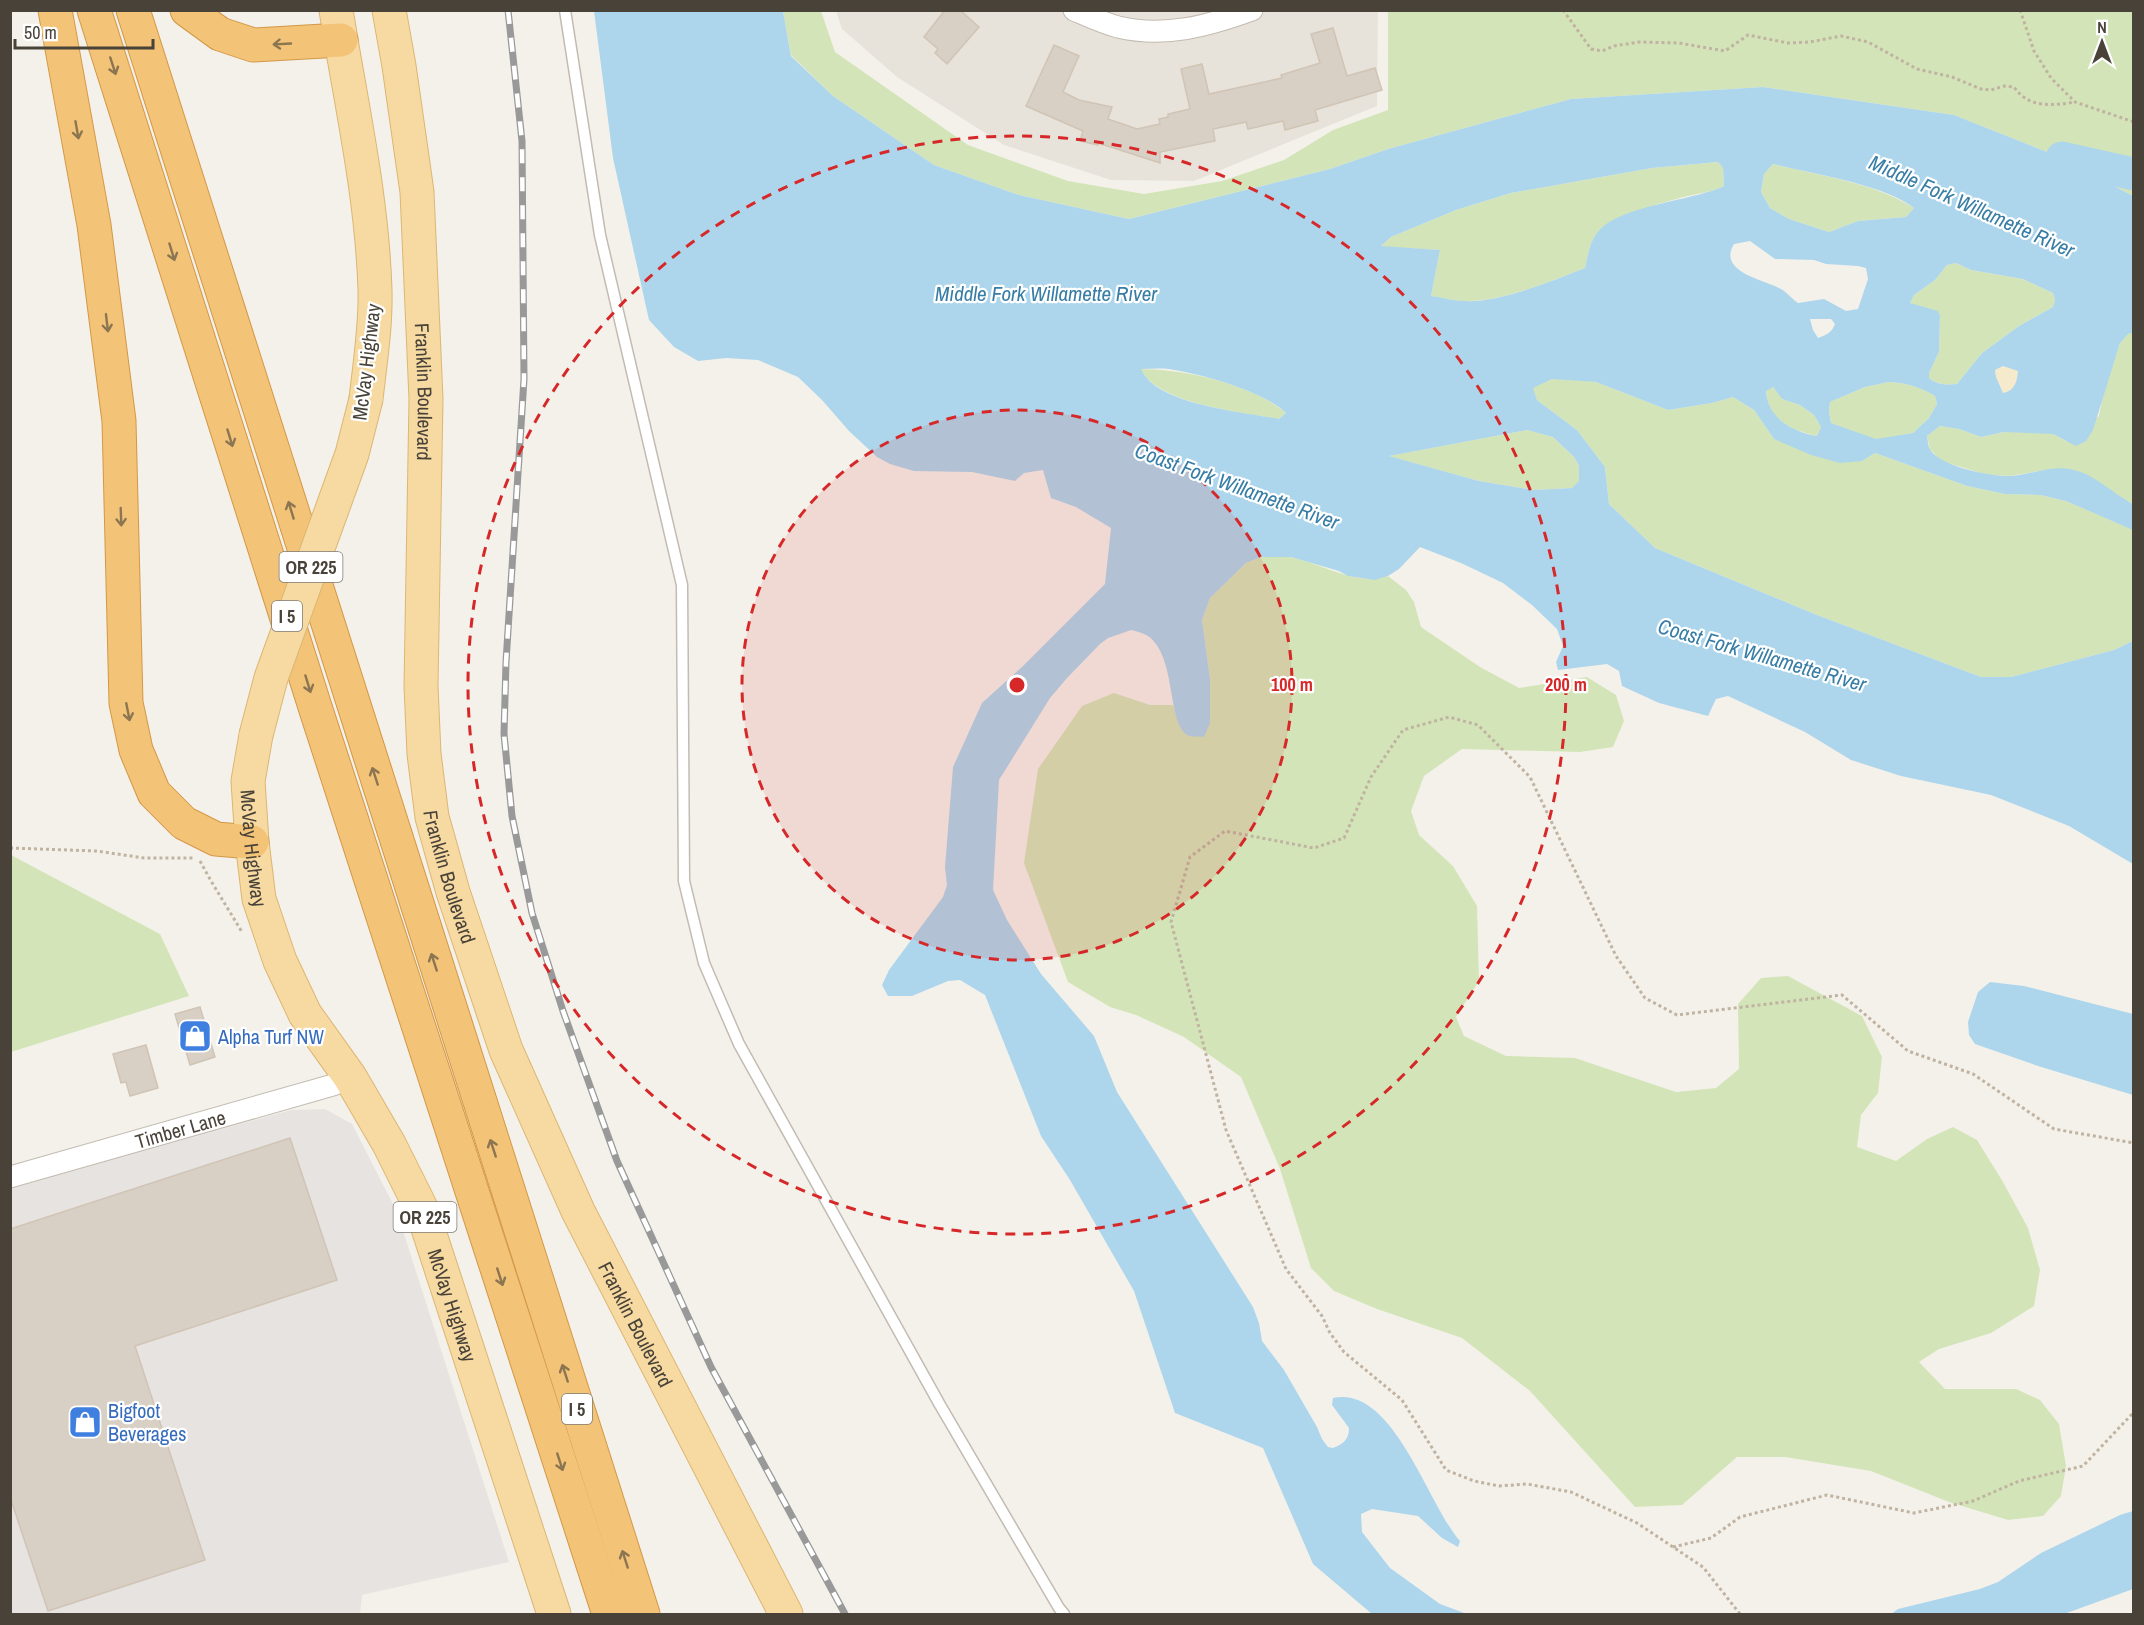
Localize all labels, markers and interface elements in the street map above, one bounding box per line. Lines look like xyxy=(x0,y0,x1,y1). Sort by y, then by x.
scale bar xyxy=(15,12,153,50)
north arrow xyxy=(2072,12,2132,72)
text: N xyxy=(2097,16,2107,38)
text: 50 m xyxy=(24,20,57,45)
one-way arrow xyxy=(273,39,293,50)
one-way arrow xyxy=(108,56,119,75)
one-way arrow xyxy=(72,120,83,139)
water label: Middle Fork Willamette River xyxy=(1865,148,2080,265)
one-way arrow xyxy=(167,242,178,261)
water label: Middle Fork Willamette River xyxy=(935,279,1158,308)
street label: McVay Highway xyxy=(345,301,387,422)
one-way arrow xyxy=(101,312,112,332)
street label: Franklin Boulevard xyxy=(409,322,440,461)
one-way arrow xyxy=(226,428,237,447)
water label: Coast Fork Willamette River xyxy=(1131,436,1344,537)
one-way arrow xyxy=(285,501,296,520)
one-way arrow xyxy=(116,506,127,526)
road number: OR 225 xyxy=(280,552,342,582)
road number: I 5 xyxy=(272,601,302,631)
water label: Coast Fork Willamette River xyxy=(1655,611,1871,699)
text: 100 m xyxy=(1271,672,1313,697)
text: 200 m xyxy=(1545,672,1587,697)
one-way arrow xyxy=(303,674,314,693)
centre of rings xyxy=(1007,675,1027,695)
one-way arrow xyxy=(123,701,134,721)
one-way arrow xyxy=(369,767,380,786)
street label: McVay Highway xyxy=(235,789,274,911)
street label: Franklin Boulevard xyxy=(418,809,483,947)
one-way arrow xyxy=(428,953,439,972)
shop icon: Alpha Turf NW xyxy=(177,1018,213,1054)
place label: Alpha Turf NW xyxy=(217,1023,324,1050)
street label: Timber Lane xyxy=(132,1103,228,1154)
one-way arrow xyxy=(487,1139,498,1158)
road number: OR 225 xyxy=(394,1202,456,1232)
street label: McVay Highway xyxy=(422,1245,484,1366)
street label: Franklin Boulevard xyxy=(593,1257,680,1391)
one-way arrow xyxy=(495,1267,506,1286)
one-way arrow xyxy=(559,1364,570,1383)
road number: I 5 xyxy=(562,1394,592,1424)
place label: Bigfoot Beverages xyxy=(108,1397,186,1447)
shop icon: Bigfoot Beverages xyxy=(67,1404,103,1440)
one-way arrow xyxy=(555,1452,566,1471)
one-way arrow xyxy=(619,1550,630,1569)

